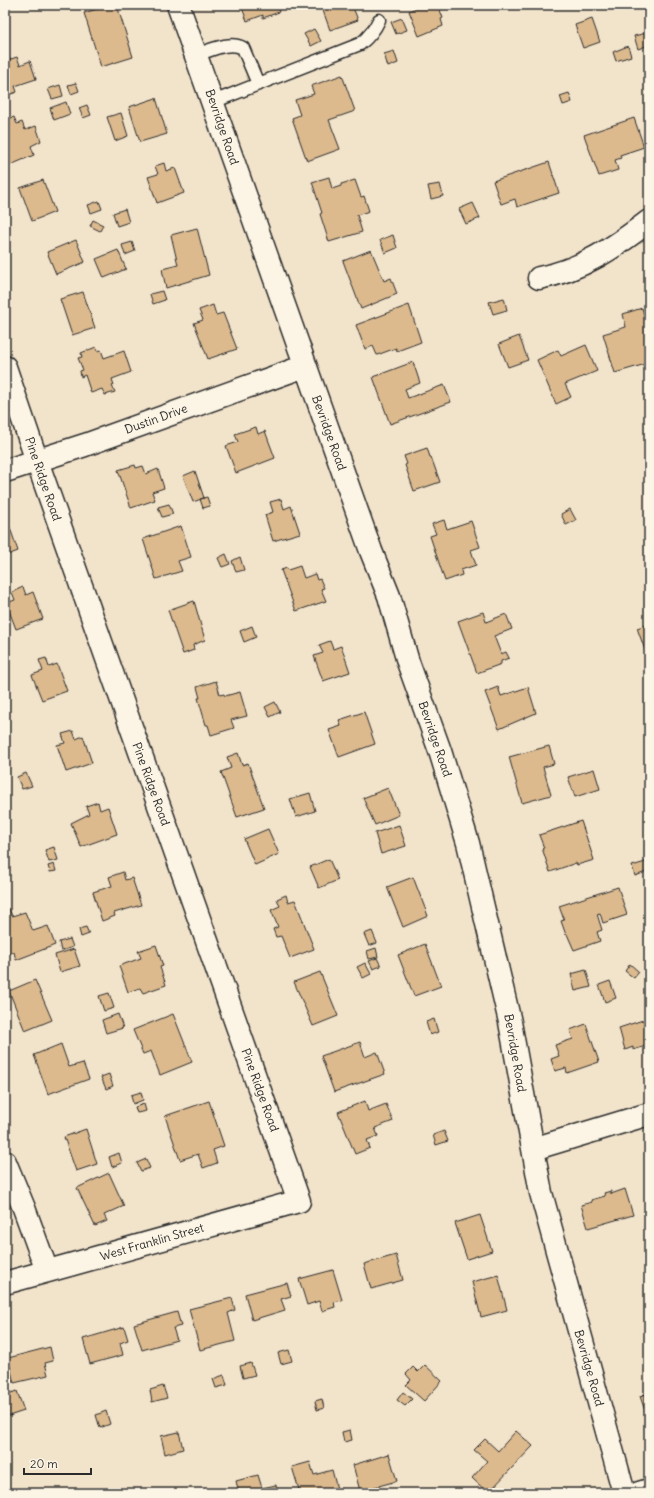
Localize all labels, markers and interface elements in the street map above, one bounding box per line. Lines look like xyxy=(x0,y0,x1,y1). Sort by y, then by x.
street label: Bevridge Road xyxy=(203,87,242,167)
street label: Bevridge Road xyxy=(309,393,350,472)
street label: Dustin Drive xyxy=(122,400,189,437)
street label: Pine Ridge Road xyxy=(22,435,65,523)
street label: Bevridge Road xyxy=(416,699,455,779)
street label: Pine Ridge Road xyxy=(129,740,174,828)
street label: Bevridge Road xyxy=(501,1013,530,1093)
street label: Pine Ridge Road xyxy=(238,1046,283,1134)
street label: West Franklin Street xyxy=(98,1219,206,1264)
street label: Bevridge Road xyxy=(571,1328,608,1408)
scale bar xyxy=(24,1450,91,1476)
text: 20 m xyxy=(30,1456,58,1471)

